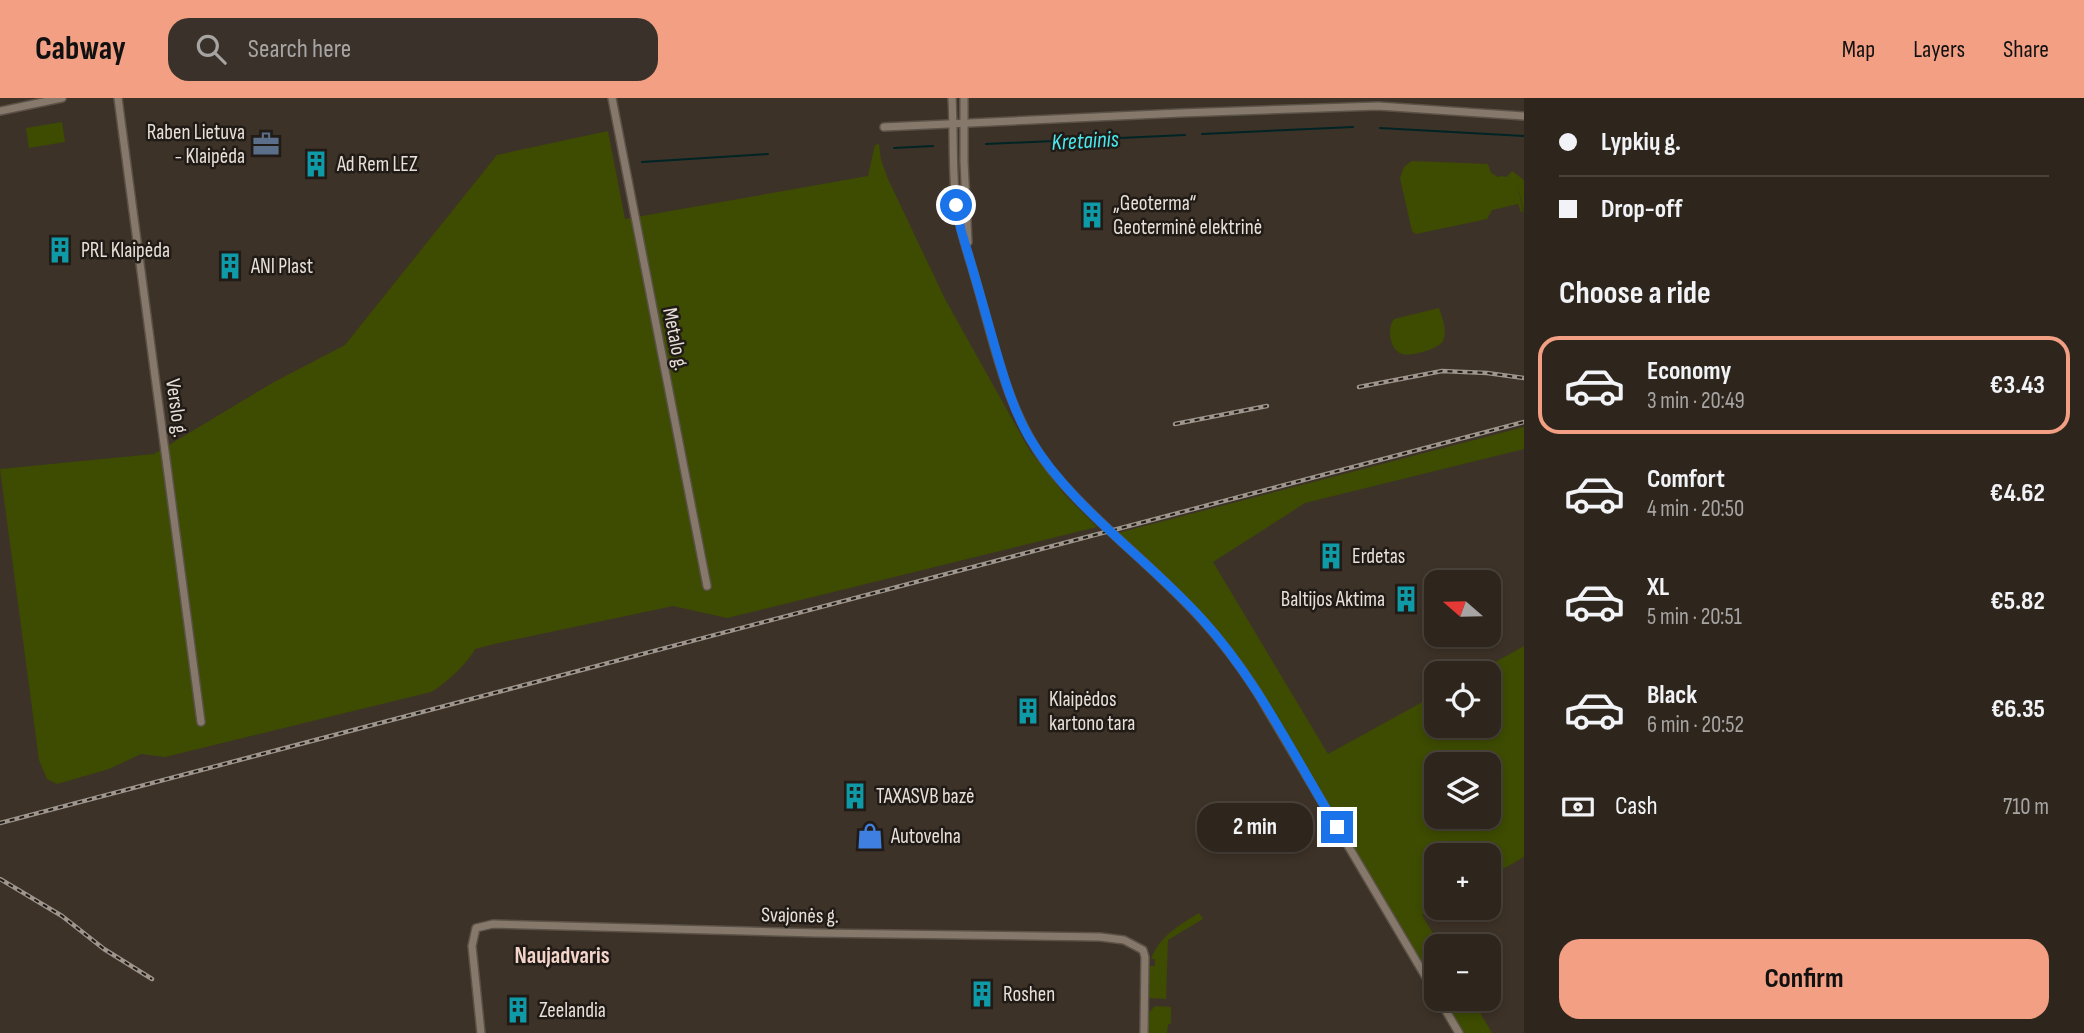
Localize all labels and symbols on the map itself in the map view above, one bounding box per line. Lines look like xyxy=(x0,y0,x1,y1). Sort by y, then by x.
place label: Raben Lietuva - Klaipėda xyxy=(147,120,245,169)
water label: Kretainis xyxy=(1051,125,1119,157)
office icon: Raben Lietuva - Klaipėda xyxy=(251,129,281,159)
building icon: Ad Rem LEZ xyxy=(301,149,331,179)
place label: Ad Rem LEZ xyxy=(336,152,418,177)
route start xyxy=(940,189,972,221)
place label: „Geoterma“ Geoterminė elektrinė xyxy=(1113,191,1262,240)
building icon: „Geoterma“ Geoterminė elektrinė xyxy=(1077,200,1107,230)
building icon: PRL Klaipėda xyxy=(45,235,75,265)
place label: PRL Klaipėda xyxy=(81,238,170,263)
building icon: ANI Plast xyxy=(215,251,245,281)
place label: ANI Plast xyxy=(250,254,313,279)
street label: Metalo g. xyxy=(657,306,694,373)
street label: Verslo g. xyxy=(160,377,193,439)
building icon: Erdetas xyxy=(1316,541,1346,571)
place label: Erdetas xyxy=(1352,544,1405,569)
north arrow xyxy=(1424,570,1502,648)
building icon: Baltijos Aktima xyxy=(1391,584,1421,614)
place label: Baltijos Aktima xyxy=(1281,587,1385,612)
place label: Klaipėdos kartono tara xyxy=(1049,687,1135,736)
building icon: Klaipėdos kartono tara xyxy=(1013,696,1043,726)
building icon: TAXASVB bazė xyxy=(840,781,870,811)
place label: TAXASVB bazė xyxy=(876,784,974,809)
callout: 2 min xyxy=(1197,802,1312,852)
route end xyxy=(1321,811,1353,843)
shop icon: Autovelna xyxy=(855,821,885,851)
place label: Autovelna xyxy=(890,824,961,849)
street label: Svajonės g. xyxy=(761,902,839,929)
district label: Naujadvaris xyxy=(514,942,610,970)
building icon: Roshen xyxy=(967,979,997,1009)
place label: Roshen xyxy=(1003,982,1055,1007)
building icon: Zeelandia xyxy=(503,995,533,1025)
place label: Zeelandia xyxy=(539,998,606,1023)

